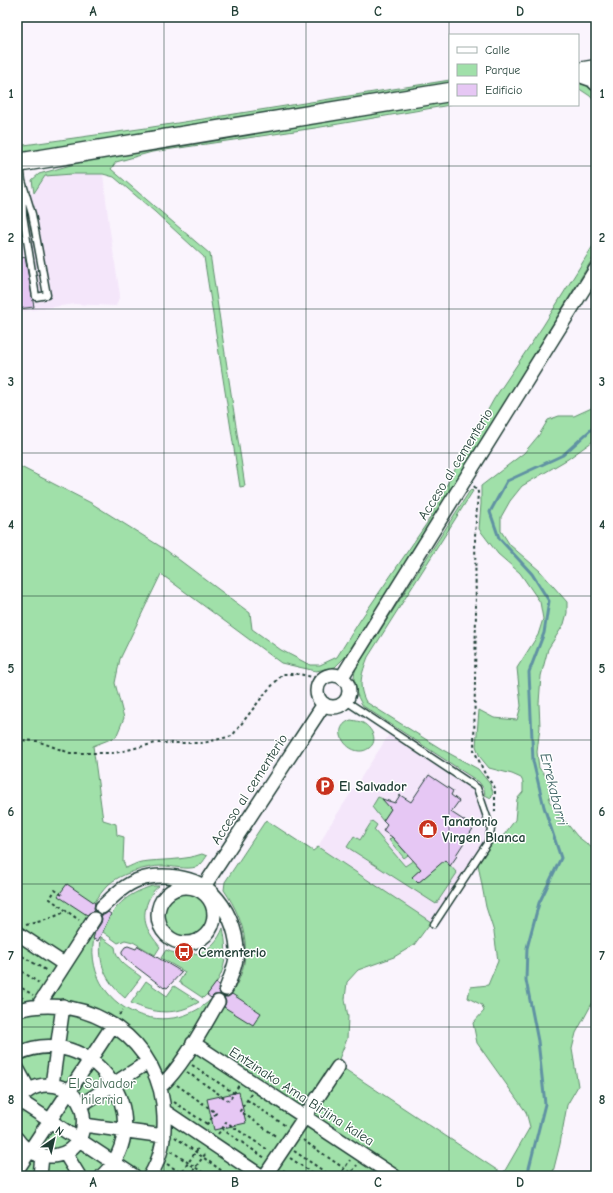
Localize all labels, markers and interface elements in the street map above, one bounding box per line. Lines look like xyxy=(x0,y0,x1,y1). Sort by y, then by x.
text: A xyxy=(89,4,97,19)
text: B xyxy=(231,4,239,19)
text: C xyxy=(374,4,382,19)
text: D xyxy=(516,4,524,19)
legend xyxy=(449,34,579,106)
text: Calle xyxy=(485,43,510,57)
text: Parque xyxy=(485,63,520,77)
text: Edificio xyxy=(485,83,522,97)
text: 1 xyxy=(8,86,14,101)
text: 1 xyxy=(599,86,605,101)
text: 2 xyxy=(8,230,14,245)
text: 2 xyxy=(599,230,605,245)
text: 3 xyxy=(8,374,14,389)
text: 3 xyxy=(599,374,605,389)
street label: Acceso al cementerio xyxy=(414,405,497,523)
text: 4 xyxy=(8,517,14,532)
text: 4 xyxy=(599,517,605,532)
text: 5 xyxy=(8,661,15,676)
text: 5 xyxy=(599,661,606,676)
street label: Acceso al cementerio xyxy=(207,731,291,848)
water label: Errekabarri xyxy=(536,751,572,828)
parking icon: El Salvador xyxy=(314,775,336,797)
place label: El Salvador xyxy=(339,778,407,795)
text: 6 xyxy=(8,804,15,819)
text: 6 xyxy=(599,804,606,819)
place label: Tanatorio Virgen Blanca xyxy=(442,813,526,846)
shop icon: Tanatorio Virgen Blanca xyxy=(417,818,439,840)
bus stop icon: Cementerio xyxy=(173,941,195,963)
place label: Cementerio xyxy=(198,944,266,961)
text: 7 xyxy=(8,948,14,963)
text: 7 xyxy=(599,948,605,963)
street label: Entzinako Ama Birjina kalea xyxy=(226,1043,377,1150)
park label: El Salvador hilerria xyxy=(68,1075,136,1108)
text: 8 xyxy=(8,1092,14,1107)
text: 8 xyxy=(599,1092,605,1107)
north arrow xyxy=(34,1119,74,1159)
text: N xyxy=(53,1124,66,1139)
text: A xyxy=(89,1175,97,1190)
text: B xyxy=(231,1175,239,1190)
text: C xyxy=(374,1175,382,1190)
text: D xyxy=(516,1175,524,1190)

